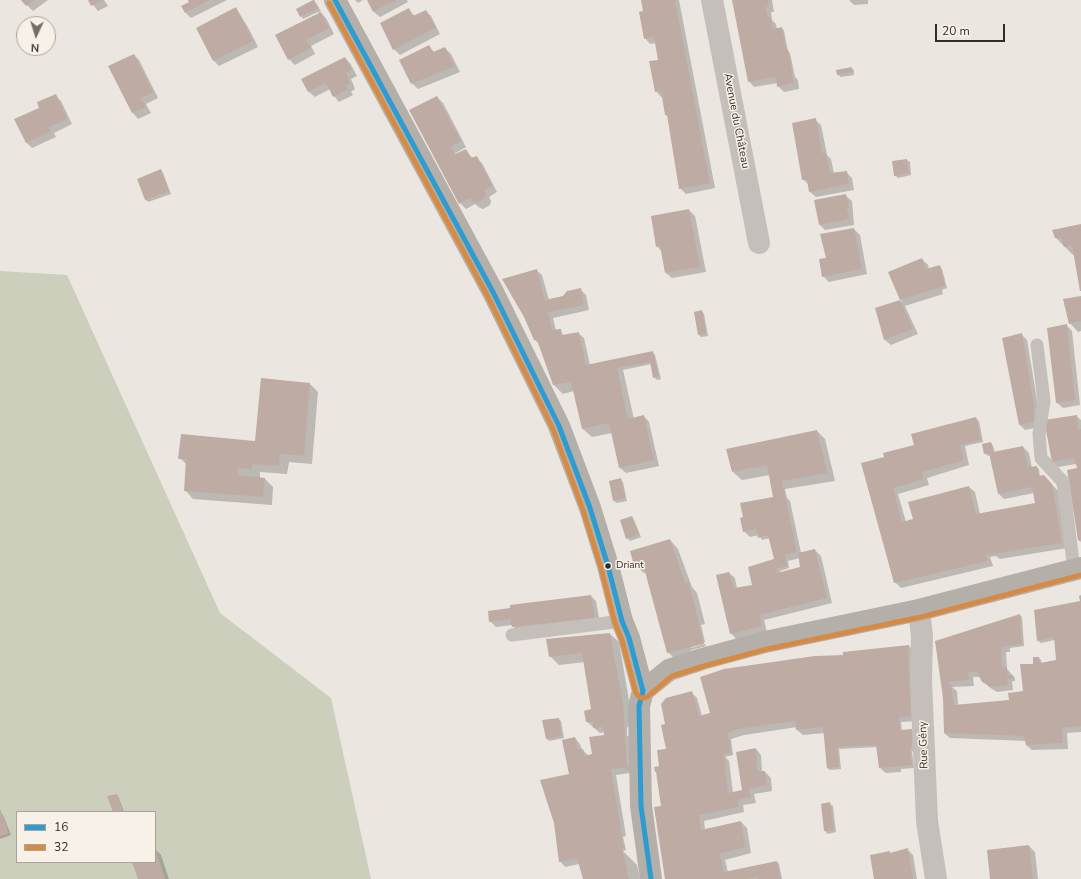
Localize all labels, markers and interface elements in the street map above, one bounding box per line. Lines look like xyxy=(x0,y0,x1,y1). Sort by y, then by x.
north arrow xyxy=(16,16,56,56)
scale bar xyxy=(937,16,1007,42)
text: 20 m xyxy=(942,23,970,39)
text: N xyxy=(31,40,40,55)
street label: Avenue du Château xyxy=(720,72,752,170)
place label: Driant xyxy=(616,560,644,572)
marker: Driant xyxy=(603,561,613,571)
street label: Rue Gény xyxy=(917,721,931,769)
legend xyxy=(16,811,156,863)
text: 16 xyxy=(54,819,68,835)
text: 32 xyxy=(54,839,68,855)

